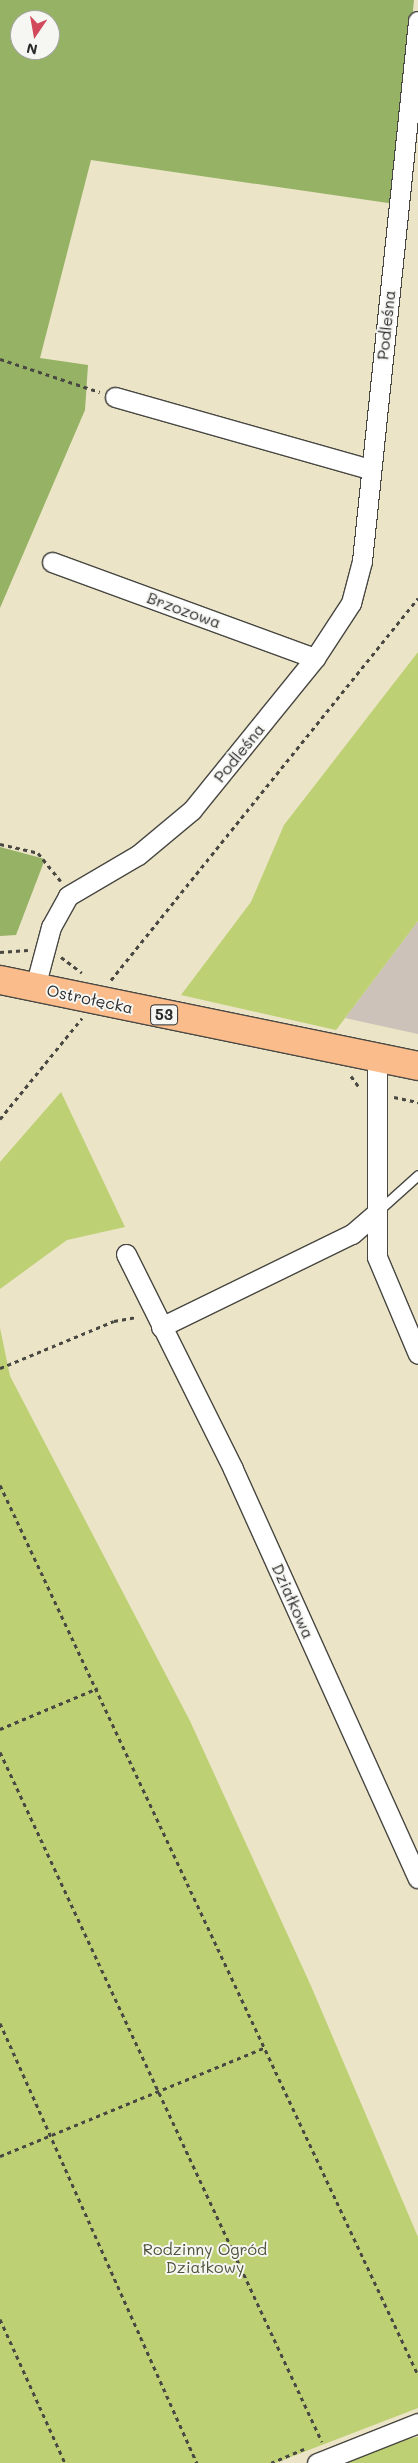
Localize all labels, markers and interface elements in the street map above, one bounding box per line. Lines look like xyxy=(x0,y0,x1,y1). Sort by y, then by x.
north arrow xyxy=(10,10,60,60)
text: N xyxy=(25,39,39,60)
street label: Podleśna xyxy=(373,289,399,361)
street label: Brzozowa xyxy=(144,588,224,632)
street label: Podleśna xyxy=(210,720,268,786)
street label: Ostrołęcka xyxy=(45,980,135,1018)
road number: 53 xyxy=(149,1002,179,1028)
street label: Działkowa xyxy=(268,1561,318,1641)
park label: Rodzinny Ogród Działkowy xyxy=(143,2239,267,2277)

